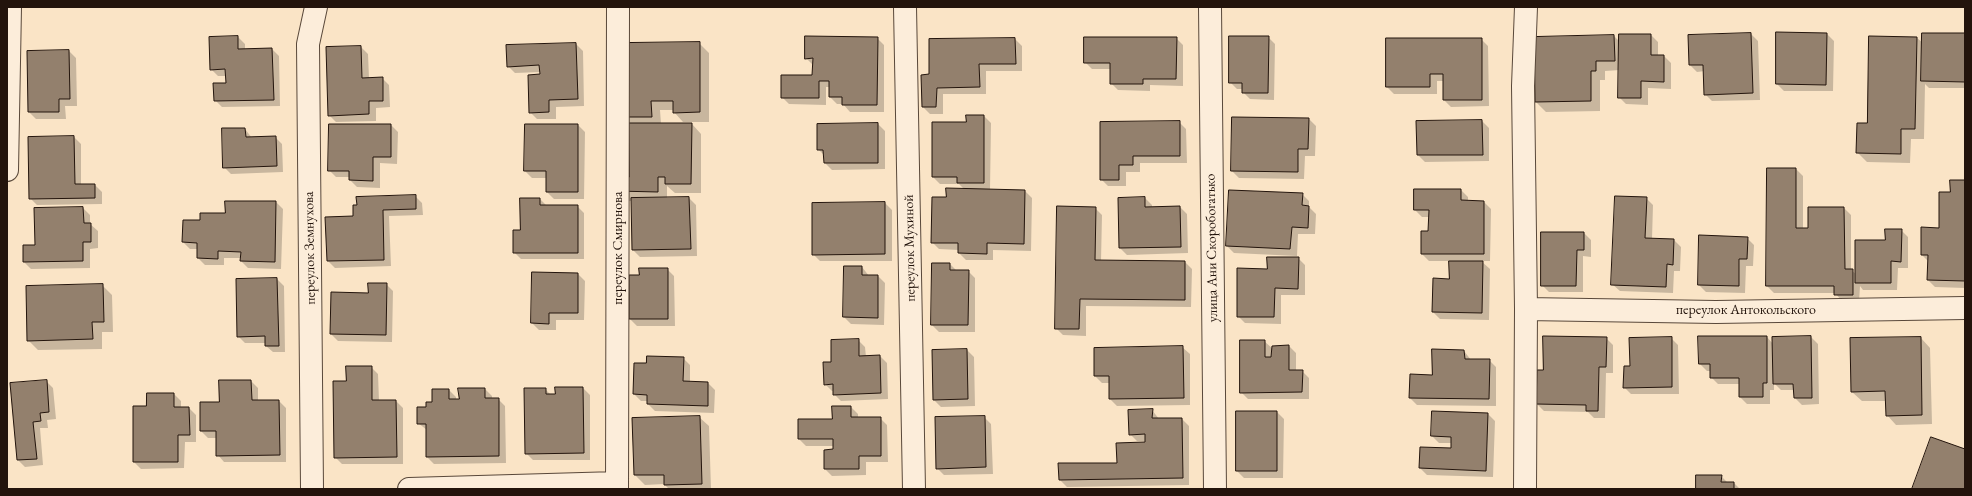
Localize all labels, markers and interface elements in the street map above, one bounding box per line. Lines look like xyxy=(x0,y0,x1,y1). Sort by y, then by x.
street label: улица Ани Скоробогатько xyxy=(1202,173,1222,323)
street label: переулок Земнухова xyxy=(301,191,319,305)
street label: переулок Смирнова xyxy=(610,191,626,305)
street label: переулок Мухиной xyxy=(901,194,919,302)
street label: переулок Антокольского xyxy=(1676,302,1816,318)

